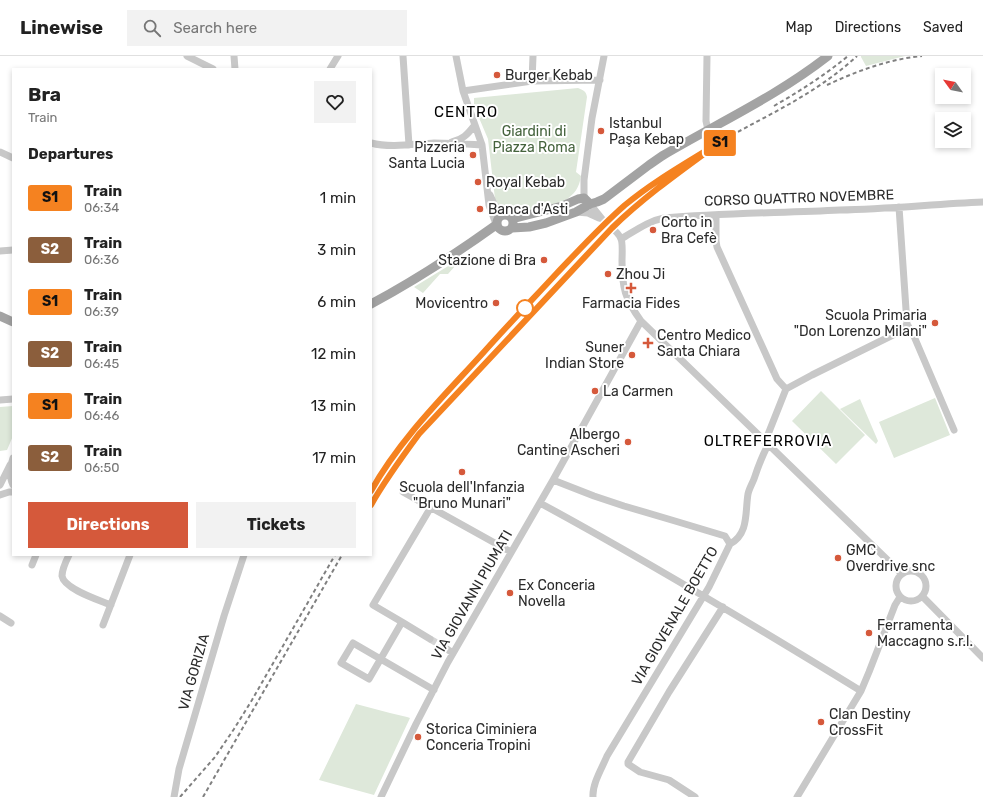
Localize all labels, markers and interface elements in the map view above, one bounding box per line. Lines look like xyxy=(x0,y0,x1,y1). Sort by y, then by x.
search box xyxy=(127,10,407,46)
text: Linewise xyxy=(20,16,103,39)
icon: search xyxy=(141,17,163,39)
text: Search here xyxy=(173,19,257,37)
text: Map xyxy=(786,19,813,36)
text: Directions xyxy=(835,19,901,36)
text: Saved xyxy=(923,19,963,36)
place label: Burger Kebab xyxy=(505,67,593,84)
north arrow xyxy=(935,68,971,104)
map controls xyxy=(935,68,971,148)
marker: Burger Kebab xyxy=(492,70,502,80)
button: heart xyxy=(314,81,356,123)
text: Bra xyxy=(28,83,61,106)
district label: CENTRO xyxy=(434,103,498,121)
text: Train xyxy=(28,110,58,125)
button: layers xyxy=(935,112,971,148)
place label: Istanbul Paşa Kebap xyxy=(609,115,684,148)
park label: Giardini di Piazza Roma xyxy=(493,123,575,156)
marker: Istanbul Paşa Kebap xyxy=(596,126,606,136)
line badge: S1 xyxy=(702,130,738,156)
text: S1 xyxy=(712,134,728,151)
place label: Pizzeria Santa Lucia xyxy=(389,139,465,172)
text: Departures xyxy=(28,145,113,163)
marker: Pizzeria Santa Lucia xyxy=(468,150,478,160)
place label: Royal Kebab xyxy=(486,174,565,191)
marker: Royal Kebab xyxy=(473,177,483,187)
text: Train xyxy=(84,182,122,200)
street label: CORSO QUATTRO NOVEMBRE xyxy=(704,186,894,210)
text: S1 xyxy=(42,189,58,206)
text: 1 min xyxy=(320,189,356,207)
text: 06:34 xyxy=(84,200,119,215)
place label: Banca d'Asti xyxy=(488,201,568,218)
marker: Banca d'Asti xyxy=(475,204,485,214)
place label: Corto in Bra Cefè xyxy=(661,214,717,247)
marker: Corto in Bra Cefè xyxy=(648,225,658,235)
text: Train xyxy=(84,234,122,252)
text: S2 xyxy=(41,241,59,258)
text: 3 min xyxy=(317,241,356,259)
text: 06:36 xyxy=(84,252,119,267)
place label: Stazione di Bra xyxy=(438,252,536,269)
marker: Stazione di Bra xyxy=(539,255,549,265)
place label: Zhou Ji xyxy=(616,266,665,283)
marker: Zhou Ji xyxy=(603,269,613,279)
marker: Farmacia Fides xyxy=(626,283,636,293)
text: Train xyxy=(84,286,122,304)
text: S1 xyxy=(42,293,58,310)
text: 6 min xyxy=(317,293,356,311)
place label: Movicentro xyxy=(415,295,488,312)
place label: Farmacia Fides xyxy=(582,295,680,312)
marker: Movicentro xyxy=(491,298,501,308)
unlabelled marker xyxy=(516,299,534,317)
text: 06:39 xyxy=(84,304,119,319)
place label: Scuola Primaria "Don Lorenzo Milani" xyxy=(794,307,927,340)
marker: Scuola Primaria "Don Lorenzo Milani" xyxy=(930,318,940,328)
place label: Centro Medico Santa Chiara xyxy=(657,327,751,360)
marker: Centro Medico Santa Chiara xyxy=(642,337,654,349)
text: Train xyxy=(84,338,122,356)
place label: Suner Indian Store xyxy=(545,339,625,372)
text: S2 xyxy=(41,345,59,362)
text: 12 min xyxy=(311,345,356,363)
marker: Suner Indian Store xyxy=(627,350,637,360)
text: 06:45 xyxy=(84,356,119,371)
place label: La Carmen xyxy=(603,383,673,400)
marker: La Carmen xyxy=(590,386,600,396)
text: Train xyxy=(84,390,122,408)
text: S1 xyxy=(42,397,58,414)
text: 13 min xyxy=(311,397,356,415)
text: 06:46 xyxy=(84,408,119,423)
place label: Albergo Cantine Ascheri xyxy=(517,426,620,459)
district label: OLTREFERROVIA xyxy=(704,432,832,450)
marker: Albergo Cantine Ascheri xyxy=(623,437,633,447)
text: Train xyxy=(84,442,122,460)
text: S2 xyxy=(41,449,59,466)
text: 17 min xyxy=(312,449,356,467)
text: 06:50 xyxy=(84,460,119,475)
marker: Scuola dell'Infanzia "Bruno Munari" xyxy=(457,467,467,477)
place label: Scuola dell'Infanzia "Bruno Munari" xyxy=(399,479,525,512)
button: Directions xyxy=(28,502,188,548)
button: Tickets xyxy=(196,502,356,548)
street label: VIA GIOVANNI PIUMATI xyxy=(428,527,516,663)
place label: GMC Overdrive snc xyxy=(846,542,935,575)
street label: VIA GIOVENALE BOETTO xyxy=(628,544,722,688)
marker: GMC Overdrive snc xyxy=(833,553,843,563)
place label: Ex Conceria Novella xyxy=(518,577,595,610)
marker: Ex Conceria Novella xyxy=(505,588,515,598)
place label: Ferramenta Maccagno s.r.l. xyxy=(877,617,973,650)
marker: Ferramenta Maccagno s.r.l. xyxy=(864,628,874,638)
street label: VIA GORIZIA xyxy=(175,631,213,712)
place label: Clan Destiny CrossFit xyxy=(829,706,911,739)
marker: Clan Destiny CrossFit xyxy=(816,717,826,727)
place label: Storica Ciminiera Conceria Tropini xyxy=(426,721,537,754)
marker: Storica Ciminiera Conceria Tropini xyxy=(413,732,423,742)

